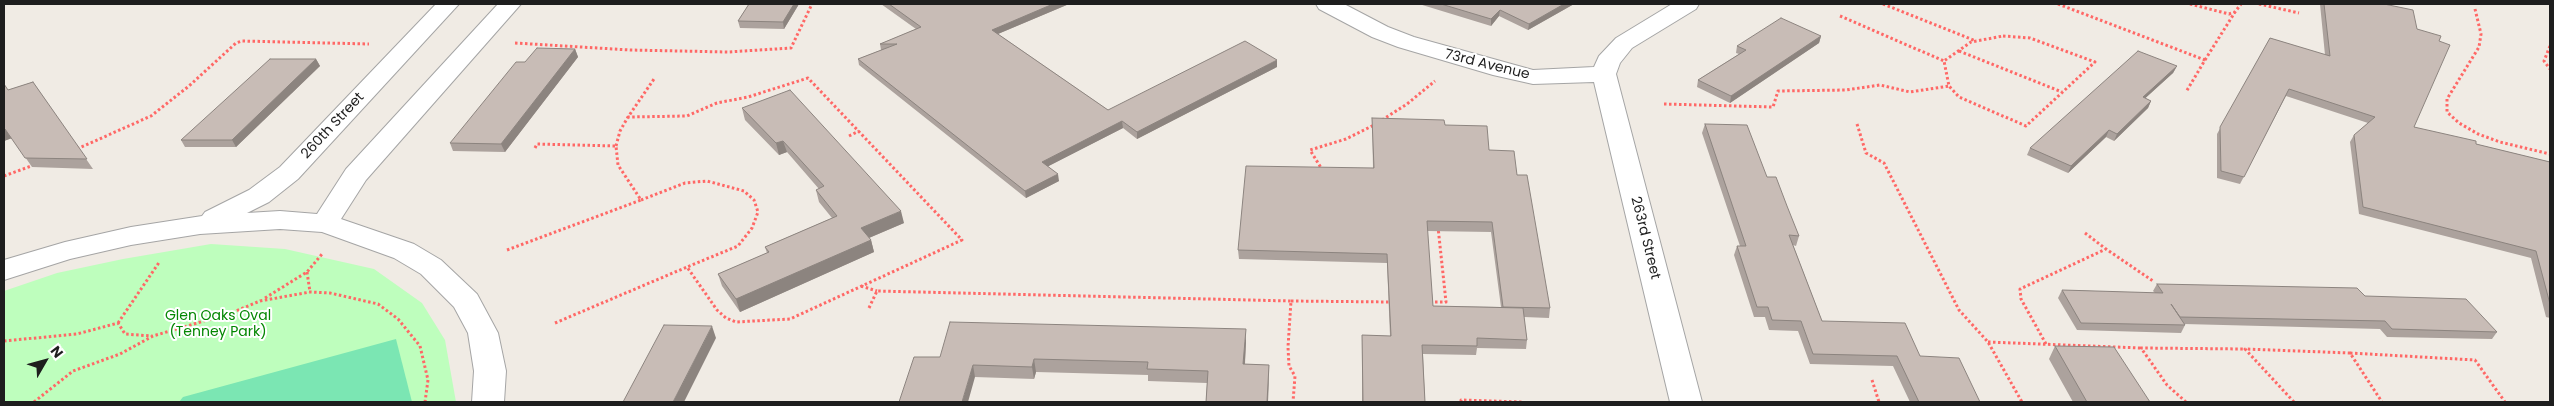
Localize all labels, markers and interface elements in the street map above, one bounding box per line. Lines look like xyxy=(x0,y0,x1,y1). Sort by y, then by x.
street label: 73rd Avenue xyxy=(1443,46,1531,84)
street label: 260th Street xyxy=(298,89,368,163)
street label: 263rd Street xyxy=(1627,195,1663,281)
park label: Glen Oaks Oval (Tenney Park) xyxy=(165,308,271,341)
north arrow xyxy=(20,336,70,386)
text: N xyxy=(46,341,68,362)

